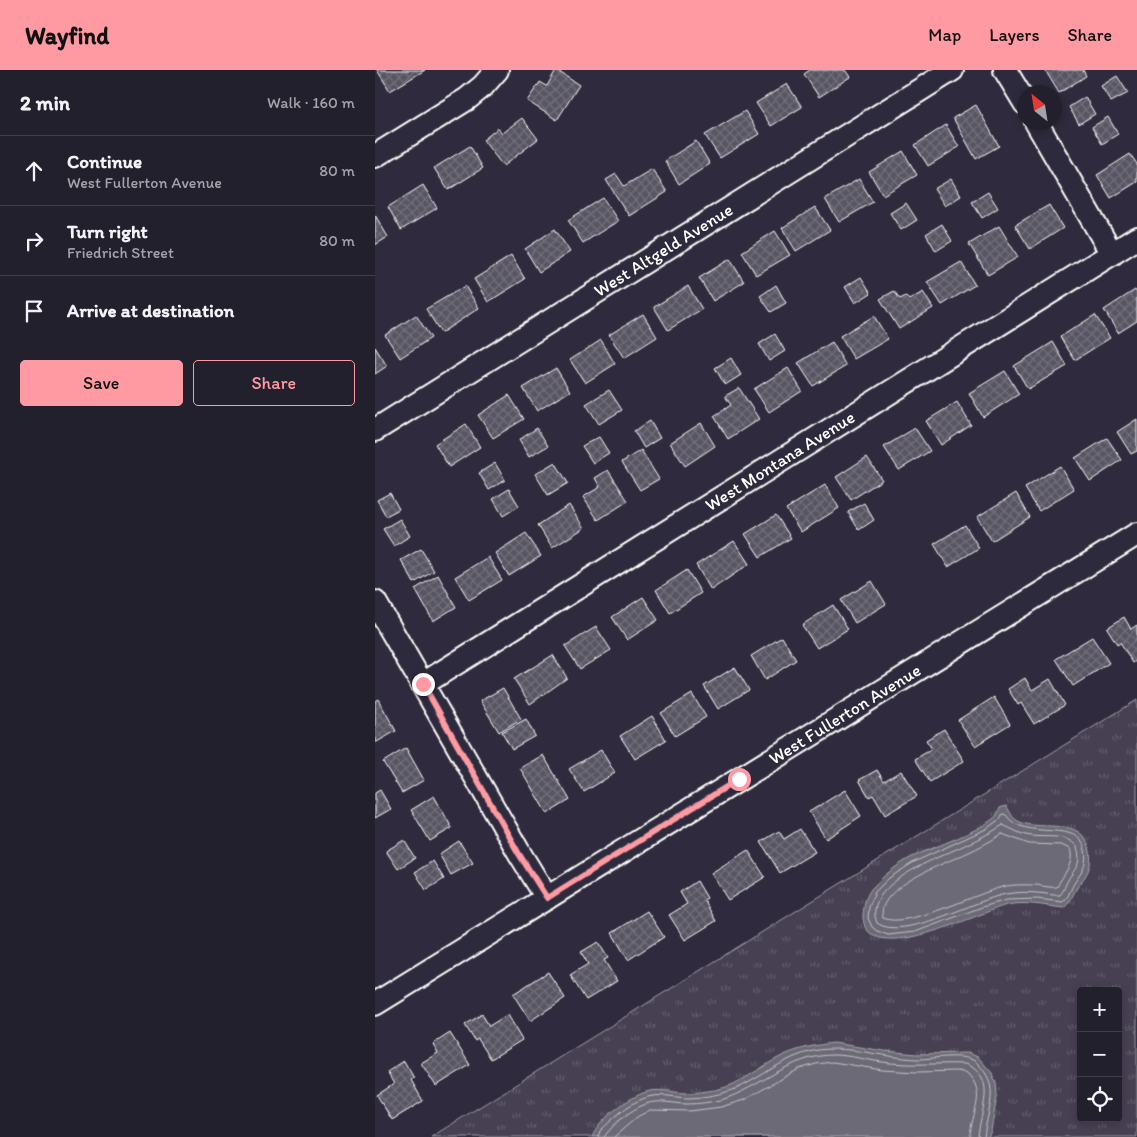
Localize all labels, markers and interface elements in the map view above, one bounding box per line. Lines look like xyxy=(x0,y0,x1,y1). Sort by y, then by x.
text: Wayfind xyxy=(25,21,109,50)
text: Map xyxy=(928,24,961,46)
text: Layers xyxy=(989,24,1039,46)
text: Share xyxy=(1067,24,1112,46)
north arrow xyxy=(1017,85,1062,130)
text: 2 min xyxy=(20,90,70,115)
text: Walk · 160 m xyxy=(267,93,355,112)
text: Continue xyxy=(67,150,142,173)
icon: ahead xyxy=(20,157,48,185)
text: 80 m xyxy=(319,161,355,180)
text: West Fullerton Avenue xyxy=(67,173,222,192)
street label: West Altgeld Avenue xyxy=(590,198,737,302)
text: Turn right xyxy=(67,220,148,243)
icon: right xyxy=(20,227,48,255)
text: 80 m xyxy=(319,231,355,250)
text: Friedrich Street xyxy=(67,243,174,262)
icon: arrive xyxy=(20,297,48,325)
text: Arrive at destination xyxy=(67,299,234,322)
button: Save xyxy=(20,360,183,406)
button: Share xyxy=(193,360,355,406)
street label: West Montana Avenue xyxy=(701,406,859,516)
street label: West Fullerton Avenue xyxy=(765,659,925,769)
route end xyxy=(412,673,435,696)
route start xyxy=(728,768,751,791)
map controls xyxy=(1077,987,1122,1122)
button: + xyxy=(1077,987,1122,1032)
button: − xyxy=(1077,1032,1122,1077)
button: locate xyxy=(1077,1077,1122,1122)

